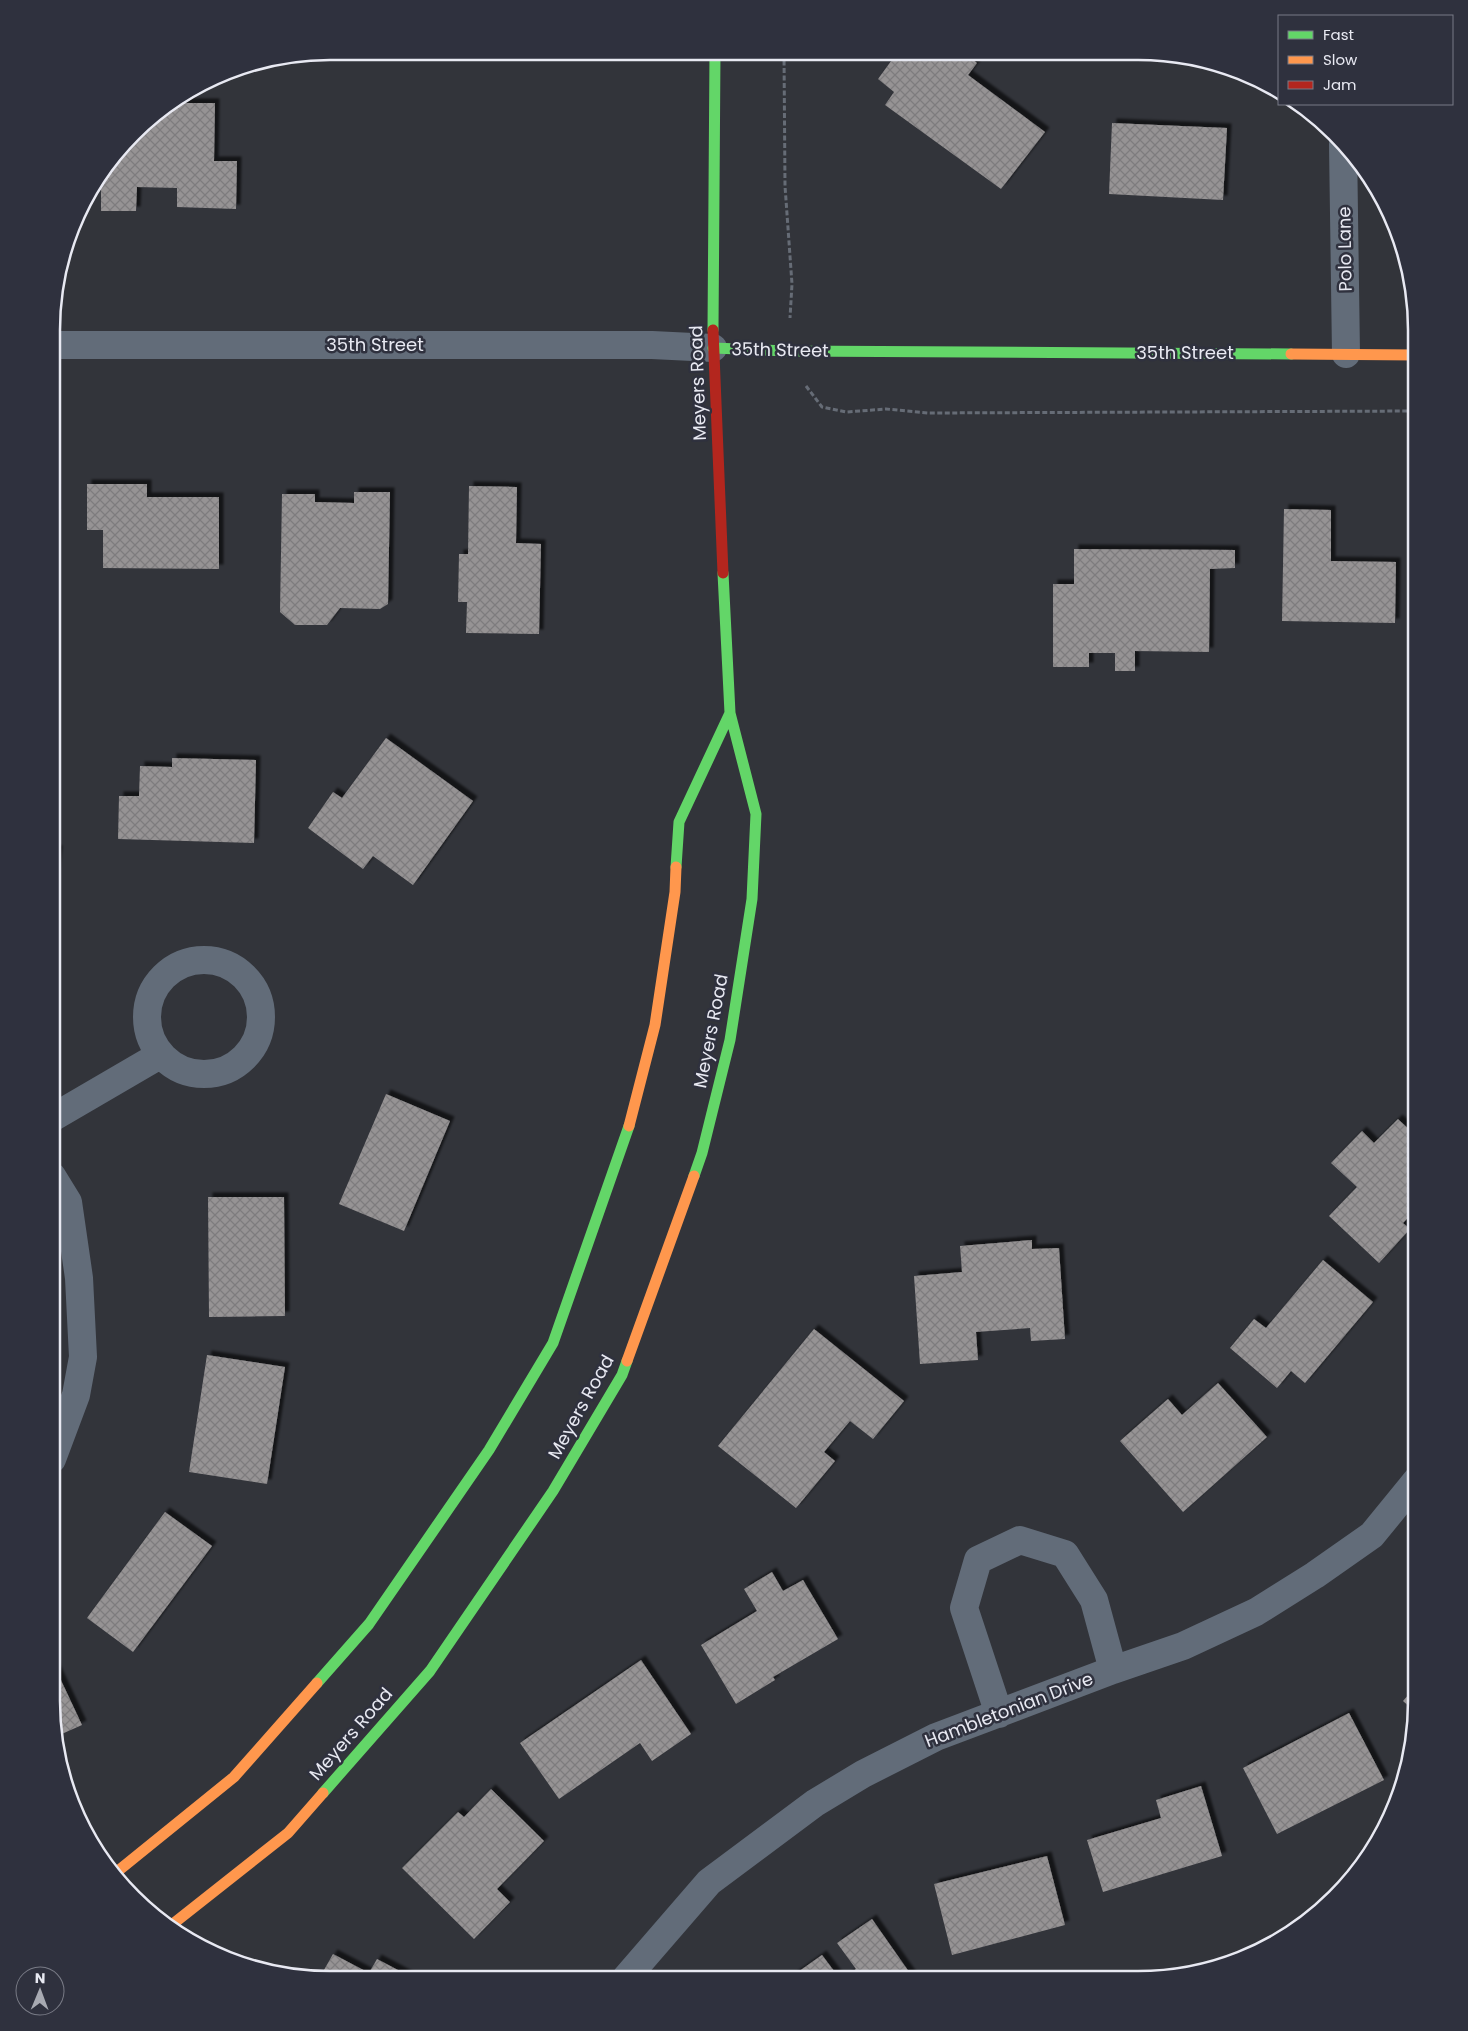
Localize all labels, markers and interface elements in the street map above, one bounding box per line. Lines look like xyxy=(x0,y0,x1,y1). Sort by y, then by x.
legend xyxy=(1278,15,1453,105)
text: Fast xyxy=(1323,24,1354,45)
text: Slow xyxy=(1323,49,1358,70)
text: Jam xyxy=(1323,74,1357,95)
street label: Polo Lane xyxy=(1331,206,1358,292)
street label: Meyers Road xyxy=(683,325,712,441)
street label: 35th Street xyxy=(326,332,424,357)
street label: 35th Street xyxy=(731,336,829,363)
street label: 35th Street xyxy=(1136,340,1234,365)
street label: Meyers Road xyxy=(687,972,734,1090)
street label: Meyers Road xyxy=(542,1350,620,1463)
street label: Hambletonian Drive xyxy=(921,1666,1097,1753)
street label: Meyers Road xyxy=(303,1682,398,1786)
north arrow xyxy=(15,1966,65,2016)
text: N xyxy=(35,1968,46,1988)

